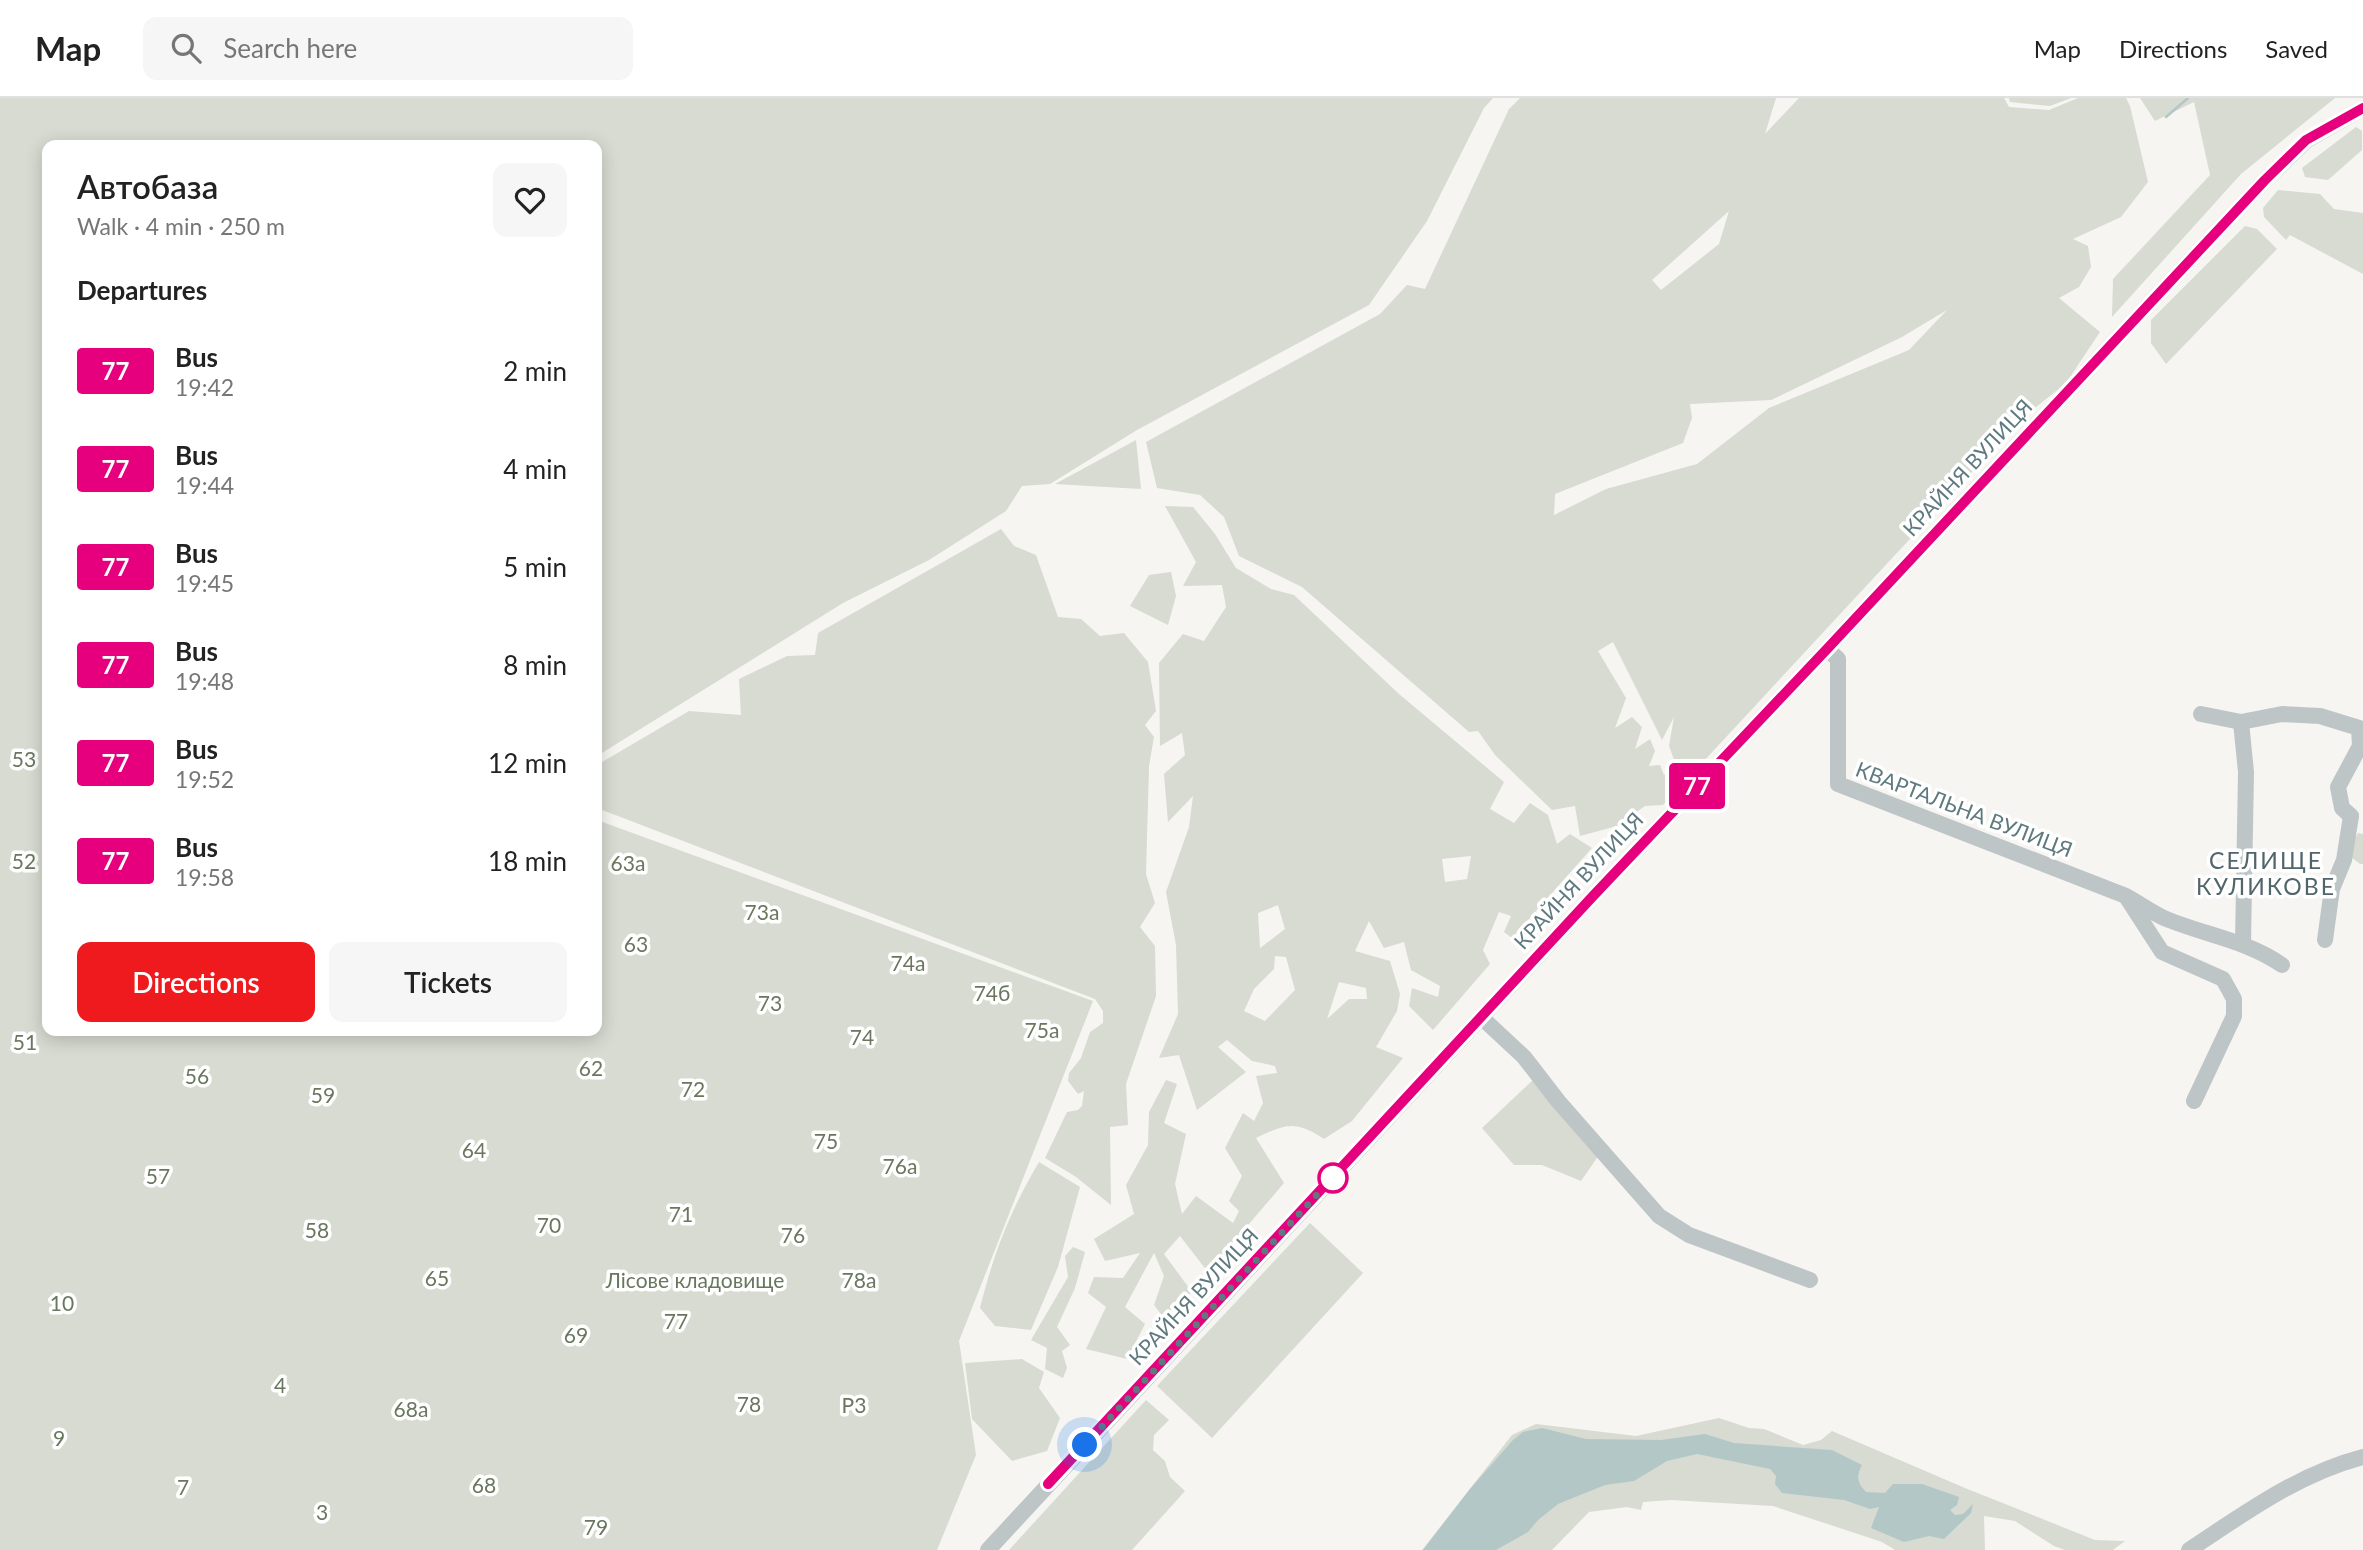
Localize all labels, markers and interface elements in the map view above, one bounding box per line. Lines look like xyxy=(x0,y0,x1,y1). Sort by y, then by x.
search box xyxy=(143,17,633,80)
text: Map xyxy=(35,28,101,68)
icon: search xyxy=(167,29,205,67)
text: Search here xyxy=(223,32,357,64)
text: Map xyxy=(2034,34,2081,63)
text: Directions xyxy=(2119,34,2227,63)
text: Saved xyxy=(2265,34,2328,63)
button: heart xyxy=(493,163,567,237)
text: Автобаза xyxy=(77,166,218,206)
text: Walk · 4 min · 250 m xyxy=(77,212,285,240)
text: Departures xyxy=(77,274,207,306)
text: Bus xyxy=(175,341,218,373)
text: 2 min xyxy=(503,355,567,387)
text: 77 xyxy=(102,356,129,385)
text: 19:42 xyxy=(175,373,234,401)
street label: КРАЙНЯ ВУЛИЦЯ xyxy=(1897,393,2037,541)
text: Bus xyxy=(175,439,218,471)
text: 4 min xyxy=(503,453,567,485)
text: 77 xyxy=(102,454,129,483)
text: 19:44 xyxy=(175,471,234,499)
text: Bus xyxy=(175,537,218,569)
text: 5 min xyxy=(503,551,567,583)
text: 77 xyxy=(102,552,129,581)
text: 19:45 xyxy=(175,569,234,597)
text: Bus xyxy=(175,635,218,667)
text: 8 min xyxy=(503,649,567,681)
text: 77 xyxy=(102,650,129,679)
text: 19:48 xyxy=(175,667,234,695)
text: Bus xyxy=(175,733,218,765)
park label: 53 xyxy=(12,746,36,771)
text: 12 min xyxy=(488,747,567,779)
text: 77 xyxy=(102,748,129,777)
street label: КВАРТАЛЬНА ВУЛИЦЯ xyxy=(1853,756,2076,861)
line badge: 77 xyxy=(1666,763,1728,809)
text: 19:52 xyxy=(175,765,234,793)
text: 77 xyxy=(1683,771,1711,800)
street label: КРАЙНЯ ВУЛИЦЯ xyxy=(1508,806,1648,954)
text: Bus xyxy=(175,831,218,863)
text: 18 min xyxy=(488,845,567,877)
text: 77 xyxy=(102,846,129,875)
district label: СЕЛИЩЕ КУЛИКОВЕ xyxy=(2196,846,2336,900)
park label: 52 xyxy=(12,848,36,873)
park label: 63а xyxy=(611,850,645,875)
text: 19:58 xyxy=(175,863,234,891)
park label: 73а xyxy=(745,899,779,924)
park label: 63 xyxy=(624,931,648,956)
button: Directions xyxy=(77,942,315,1022)
button: Tickets xyxy=(329,942,567,1022)
park label: 74а xyxy=(891,950,925,975)
park label: 74б xyxy=(974,980,1010,1005)
park label: 73 xyxy=(758,990,782,1015)
park label: 75а xyxy=(1025,1017,1059,1042)
park label: 74 xyxy=(850,1024,874,1049)
park label: 51 xyxy=(13,1029,37,1054)
park label: 62 xyxy=(579,1055,603,1080)
park label: 56 xyxy=(185,1063,209,1088)
park label: 72 xyxy=(681,1076,705,1101)
park label: 59 xyxy=(311,1082,335,1107)
park label: 75 xyxy=(814,1128,838,1153)
park label: 64 xyxy=(462,1137,486,1162)
park label: 76а xyxy=(883,1153,917,1178)
park label: 57 xyxy=(146,1163,170,1188)
unlabelled marker xyxy=(1318,1163,1348,1193)
park label: 71 xyxy=(669,1201,693,1226)
park label: 70 xyxy=(537,1212,561,1237)
park label: 58 xyxy=(305,1217,329,1242)
park label: 76 xyxy=(781,1222,805,1247)
street label: КРАЙНЯ ВУЛИЦЯ xyxy=(1123,1222,1263,1370)
park label: 65 xyxy=(425,1265,449,1290)
park label: Лісове кладовище xyxy=(605,1267,784,1292)
park label: 78а xyxy=(842,1267,876,1292)
park label: 10 xyxy=(50,1290,74,1315)
park label: 77 xyxy=(664,1308,688,1333)
park label: 69 xyxy=(564,1322,588,1347)
park label: 4 xyxy=(274,1372,286,1397)
park label: 78 xyxy=(737,1391,761,1416)
park label: Р3 xyxy=(842,1392,866,1417)
park label: 68а xyxy=(394,1396,428,1421)
park label: 9 xyxy=(53,1425,65,1450)
your location xyxy=(1067,1427,1102,1462)
park label: 68 xyxy=(472,1472,496,1497)
park label: 7 xyxy=(177,1474,189,1499)
park label: 3 xyxy=(316,1499,328,1524)
park label: 79 xyxy=(584,1514,608,1539)

